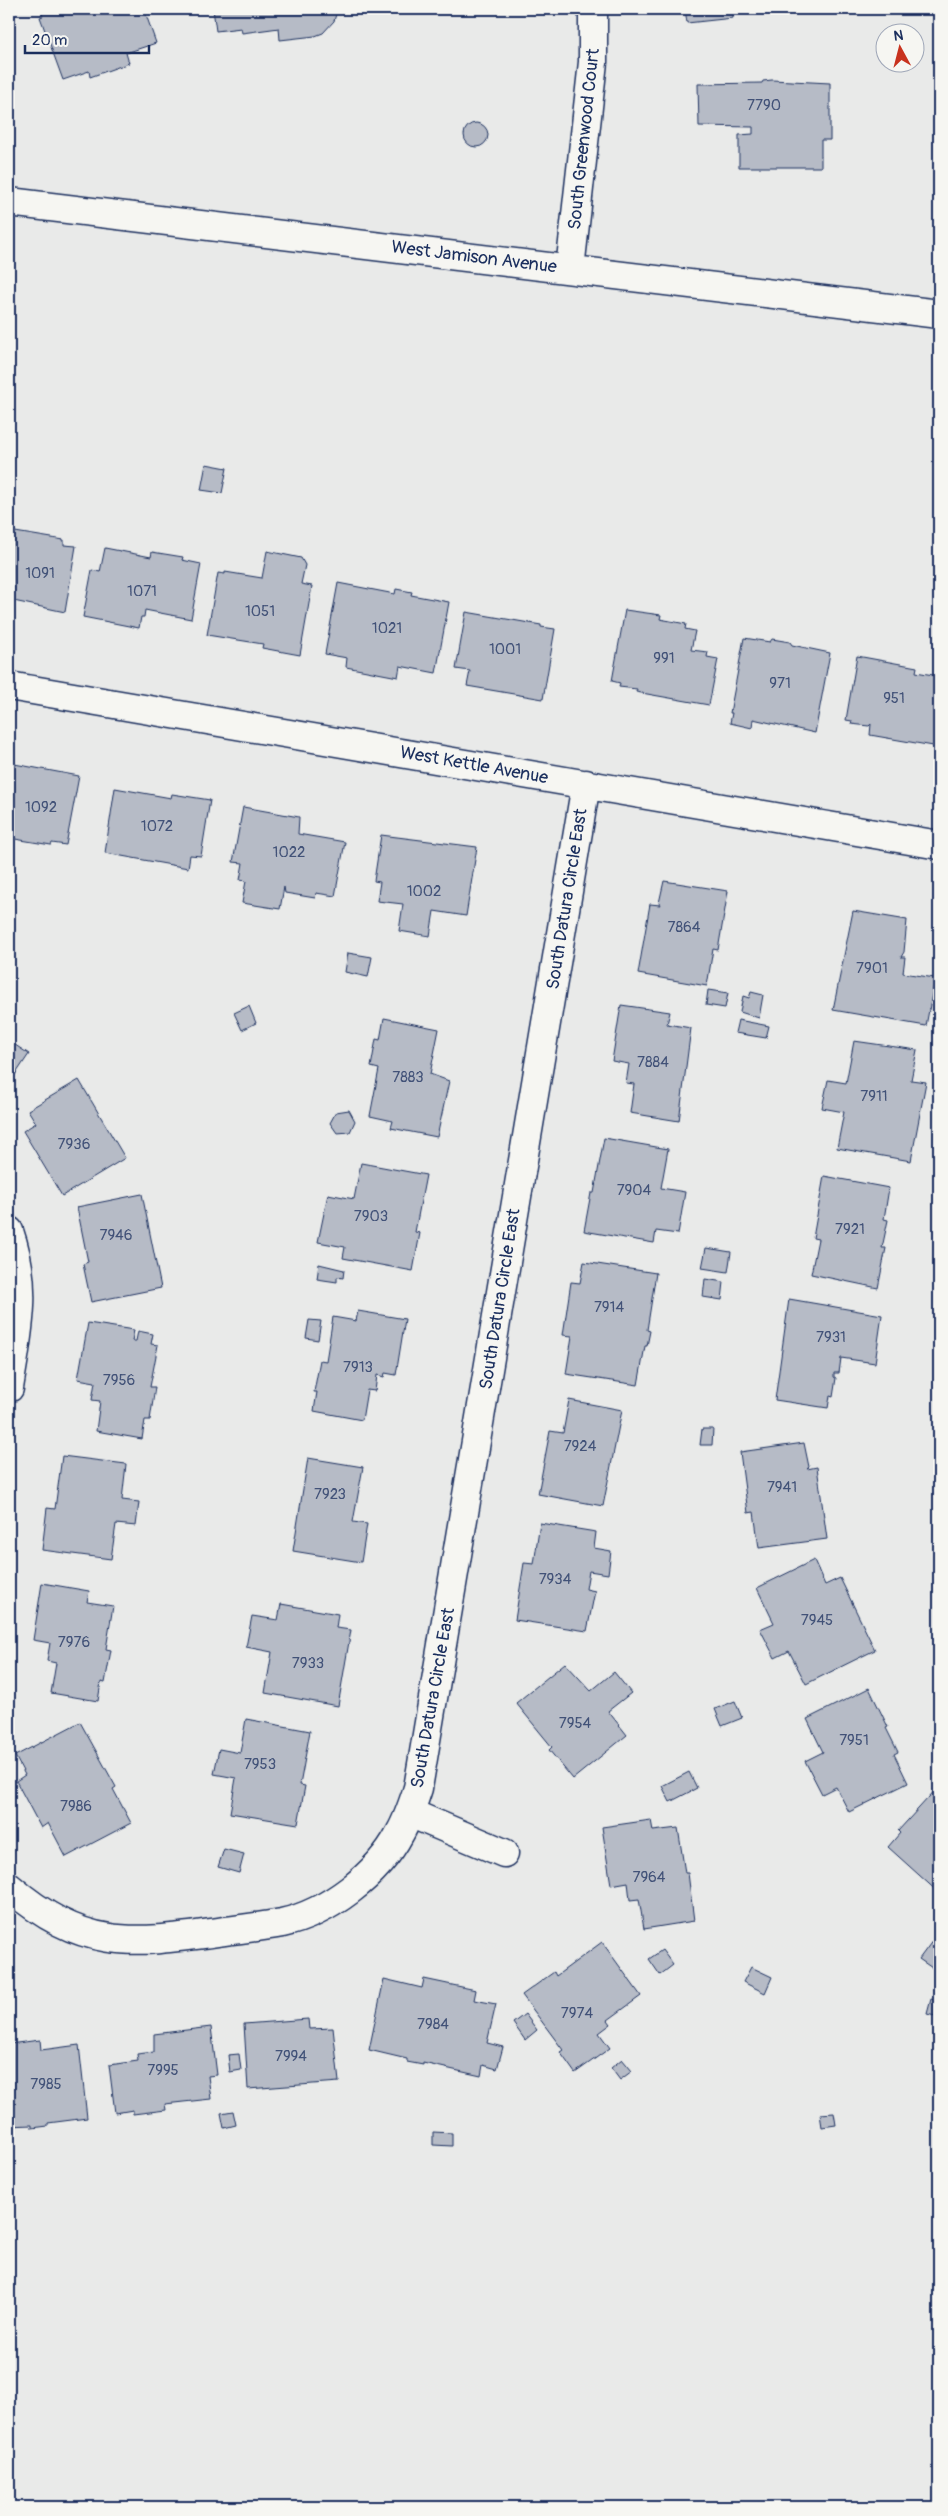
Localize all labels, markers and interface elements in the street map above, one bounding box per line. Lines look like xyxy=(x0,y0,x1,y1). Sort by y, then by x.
scale bar xyxy=(25,22,149,54)
north arrow xyxy=(876,22,926,72)
text: N xyxy=(893,27,904,45)
text: 20 m xyxy=(32,31,67,50)
street label: South Greenwood Court xyxy=(563,46,605,231)
house number: 7790 xyxy=(747,96,781,115)
street label: West Jamison Avenue xyxy=(390,235,558,279)
house number: 1091 xyxy=(25,564,55,583)
house number: 1071 xyxy=(127,582,157,601)
house number: 1051 xyxy=(245,602,275,621)
house number: 1021 xyxy=(372,619,402,638)
house number: 1001 xyxy=(489,640,521,659)
house number: 991 xyxy=(653,649,675,668)
house number: 971 xyxy=(769,674,791,693)
house number: 951 xyxy=(883,689,905,708)
street label: West Kettle Avenue xyxy=(398,741,550,789)
house number: 1092 xyxy=(25,798,57,817)
street label: South Datura Circle East xyxy=(541,806,593,991)
house number: 1072 xyxy=(141,817,173,836)
house number: 1022 xyxy=(273,843,305,862)
house number: 1002 xyxy=(407,882,441,901)
house number: 7864 xyxy=(668,918,701,937)
house number: 7901 xyxy=(856,959,888,978)
house number: 7884 xyxy=(637,1053,669,1072)
house number: 7883 xyxy=(392,1068,424,1087)
house number: 7911 xyxy=(860,1087,888,1106)
house number: 7936 xyxy=(58,1135,90,1154)
house number: 7904 xyxy=(617,1181,652,1200)
street label: South Datura Circle East xyxy=(474,1206,526,1391)
house number: 7903 xyxy=(354,1207,388,1226)
house number: 7921 xyxy=(835,1220,865,1239)
house number: 7946 xyxy=(99,1226,133,1245)
house number: 7914 xyxy=(594,1298,624,1317)
house number: 7931 xyxy=(816,1328,846,1347)
house number: 7913 xyxy=(343,1358,373,1377)
house number: 7956 xyxy=(103,1371,135,1390)
house number: 7924 xyxy=(564,1437,597,1456)
house number: 7941 xyxy=(767,1478,797,1497)
house number: 7923 xyxy=(314,1485,346,1504)
house number: 7934 xyxy=(539,1570,572,1589)
street label: South Datura Circle East xyxy=(406,1605,460,1790)
house number: 7945 xyxy=(801,1611,833,1630)
house number: 7976 xyxy=(58,1633,90,1652)
house number: 7933 xyxy=(292,1654,324,1673)
house number: 7954 xyxy=(559,1714,592,1733)
house number: 7951 xyxy=(839,1731,869,1750)
house number: 7953 xyxy=(244,1755,276,1774)
house number: 7986 xyxy=(60,1797,92,1816)
house number: 7964 xyxy=(632,1868,666,1887)
house number: 7974 xyxy=(561,2004,593,2023)
house number: 7984 xyxy=(417,2015,449,2034)
house number: 7994 xyxy=(275,2047,307,2066)
house number: 7995 xyxy=(147,2061,179,2080)
house number: 7985 xyxy=(30,2075,62,2094)

